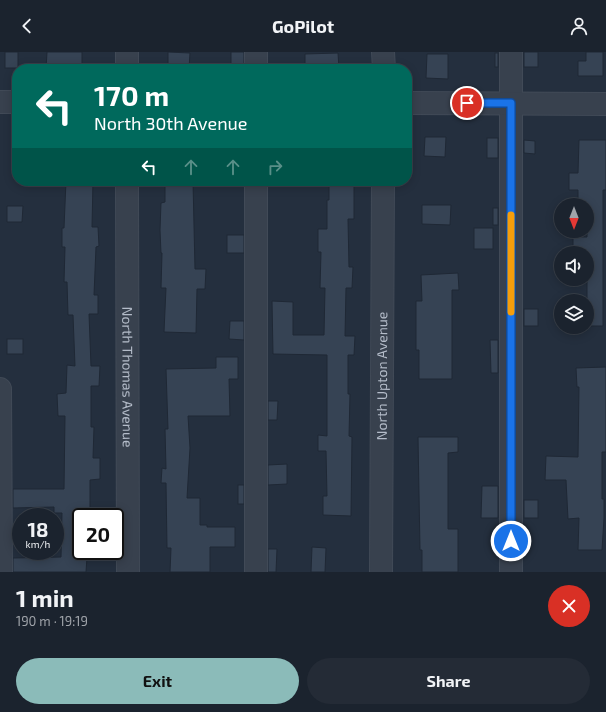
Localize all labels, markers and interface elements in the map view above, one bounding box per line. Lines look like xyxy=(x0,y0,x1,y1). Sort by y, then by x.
icon: back xyxy=(16,15,38,37)
text: GoPilot xyxy=(272,15,334,37)
icon: person xyxy=(568,15,590,37)
text: 170 m xyxy=(94,78,169,112)
icon: left xyxy=(28,80,80,132)
pin xyxy=(450,86,484,120)
icon: arrive xyxy=(456,92,478,114)
text: North 30th Avenue xyxy=(94,112,248,134)
icon: left xyxy=(138,156,160,178)
icon: ahead xyxy=(180,156,202,178)
icon: ahead xyxy=(222,156,244,178)
icon: right xyxy=(264,156,286,178)
north arrow xyxy=(554,198,594,238)
map controls xyxy=(554,198,594,334)
button: sound xyxy=(554,246,594,286)
button: layers xyxy=(554,294,594,334)
street label: North Thomas Avenue xyxy=(119,307,137,447)
street label: North Upton Avenue xyxy=(373,312,390,440)
speed limit sign: 20 xyxy=(72,508,124,560)
text: 18 xyxy=(27,517,49,541)
position arrow xyxy=(490,520,532,562)
text: km/h xyxy=(26,538,50,550)
text: 1 min xyxy=(16,583,74,612)
button: close xyxy=(548,585,590,627)
text: 190 m · 19:19 xyxy=(16,613,88,629)
button: Exit xyxy=(16,658,299,704)
button: Share xyxy=(307,658,590,704)

